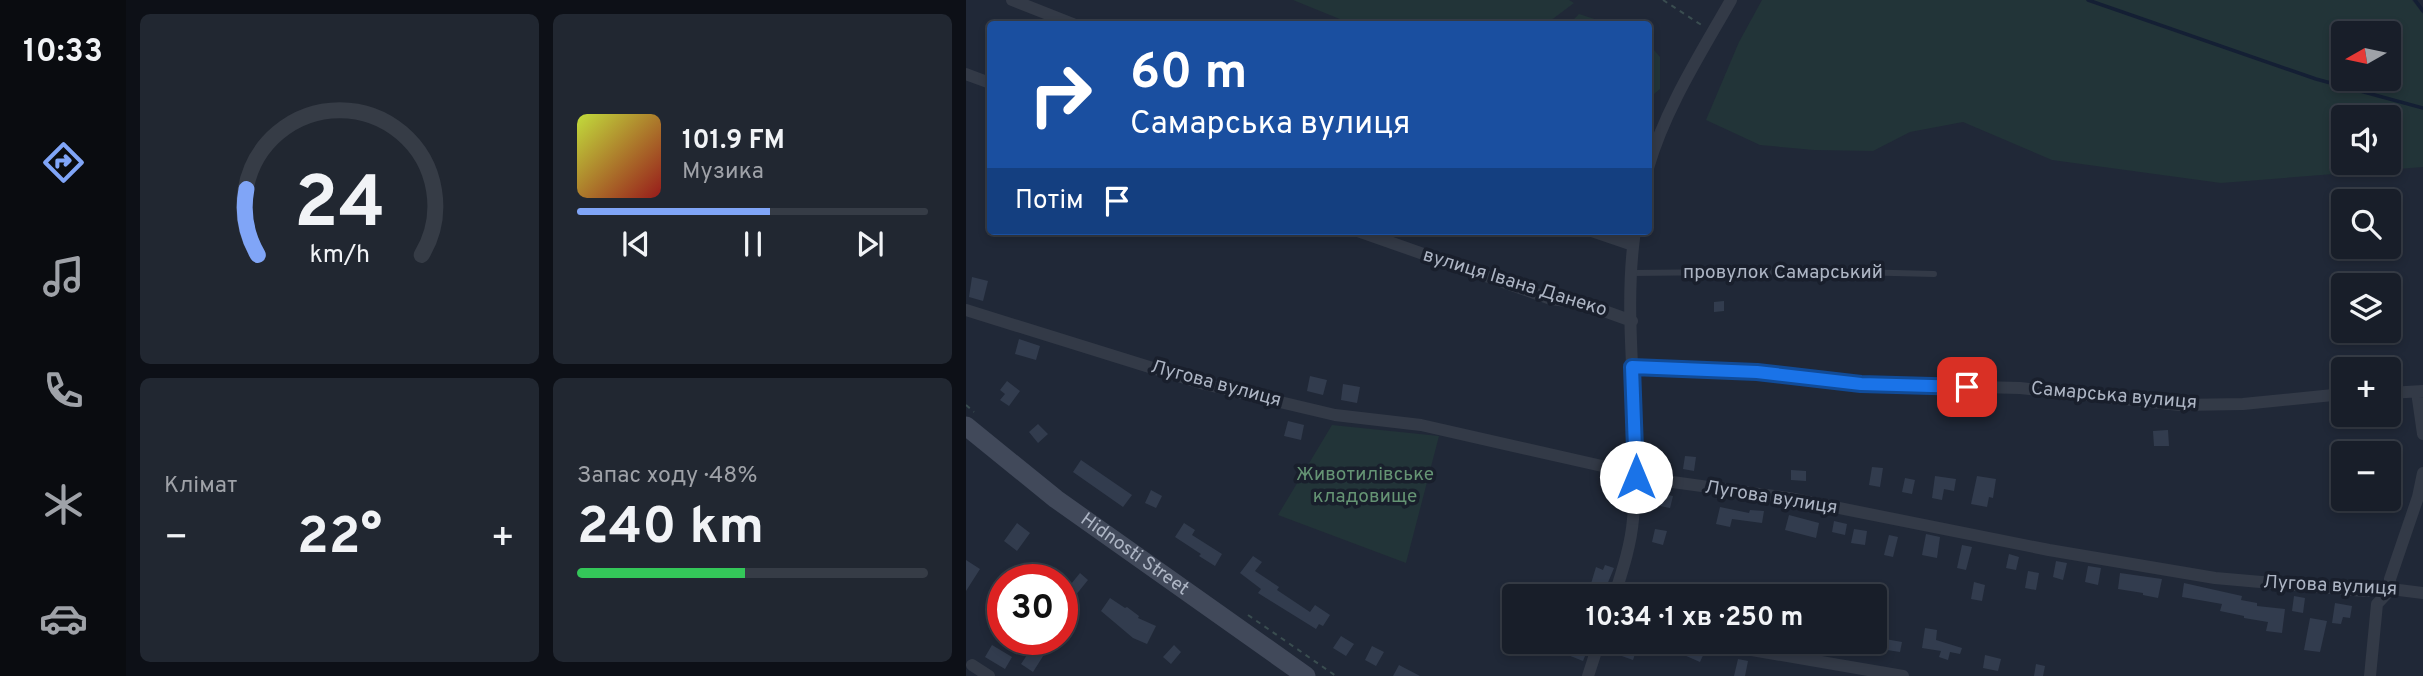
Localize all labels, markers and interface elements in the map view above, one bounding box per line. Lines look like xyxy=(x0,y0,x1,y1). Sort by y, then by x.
north arrow xyxy=(2331,21,2401,91)
map controls xyxy=(2331,21,2401,511)
text: 10:33 xyxy=(23,33,103,73)
text: 60 m xyxy=(1130,44,1248,106)
icon: right xyxy=(1015,49,1106,140)
text: Самарська вулиця xyxy=(1130,105,1411,145)
button: sound xyxy=(2331,105,2401,175)
text: 101.9 FM xyxy=(682,125,785,158)
icon: directions xyxy=(39,138,88,187)
text: Музика xyxy=(682,158,764,187)
text: 24 xyxy=(294,161,385,253)
icon: arrive xyxy=(1098,182,1136,220)
text: Потім xyxy=(1015,185,1084,218)
button: search xyxy=(2331,189,2401,259)
icon: previous xyxy=(617,225,655,263)
icon: pause xyxy=(734,225,772,263)
icon: next xyxy=(851,225,889,263)
text: km/h xyxy=(309,240,370,272)
street label: вулиця Івана Данеко xyxy=(1420,244,1610,322)
icon: music xyxy=(39,252,88,301)
street label: провулок Самарський xyxy=(1683,261,1883,285)
button: layers xyxy=(2331,273,2401,343)
street label: Лугова вулиця xyxy=(1148,355,1284,413)
pin xyxy=(1937,357,1997,417)
button: + xyxy=(2331,357,2401,427)
icon: phone xyxy=(39,366,88,415)
icon: arrive xyxy=(1948,368,1986,406)
street label: Самарська вулиця xyxy=(2030,377,2198,415)
position arrow xyxy=(1599,440,1673,514)
button: − xyxy=(2331,441,2401,511)
text: Запас ходу · 48% xyxy=(577,462,757,491)
park label: Животилівське кладовище xyxy=(1296,463,1434,509)
text: Клімат xyxy=(164,472,237,501)
street label: Лугова вулиця xyxy=(1703,476,1839,520)
icon: climate xyxy=(39,480,88,529)
text: 240 km xyxy=(577,496,764,562)
text: 22° xyxy=(297,506,382,572)
street label: Hidnosti Street xyxy=(1076,508,1193,601)
text: − xyxy=(164,515,189,564)
text: + xyxy=(490,515,515,564)
speed limit sign: 30 xyxy=(987,564,1078,655)
street label: Лугова вулиця xyxy=(2262,571,2398,601)
icon: car xyxy=(39,594,88,643)
text: 10:34 · 1 хв · 250 m xyxy=(1586,602,1803,635)

